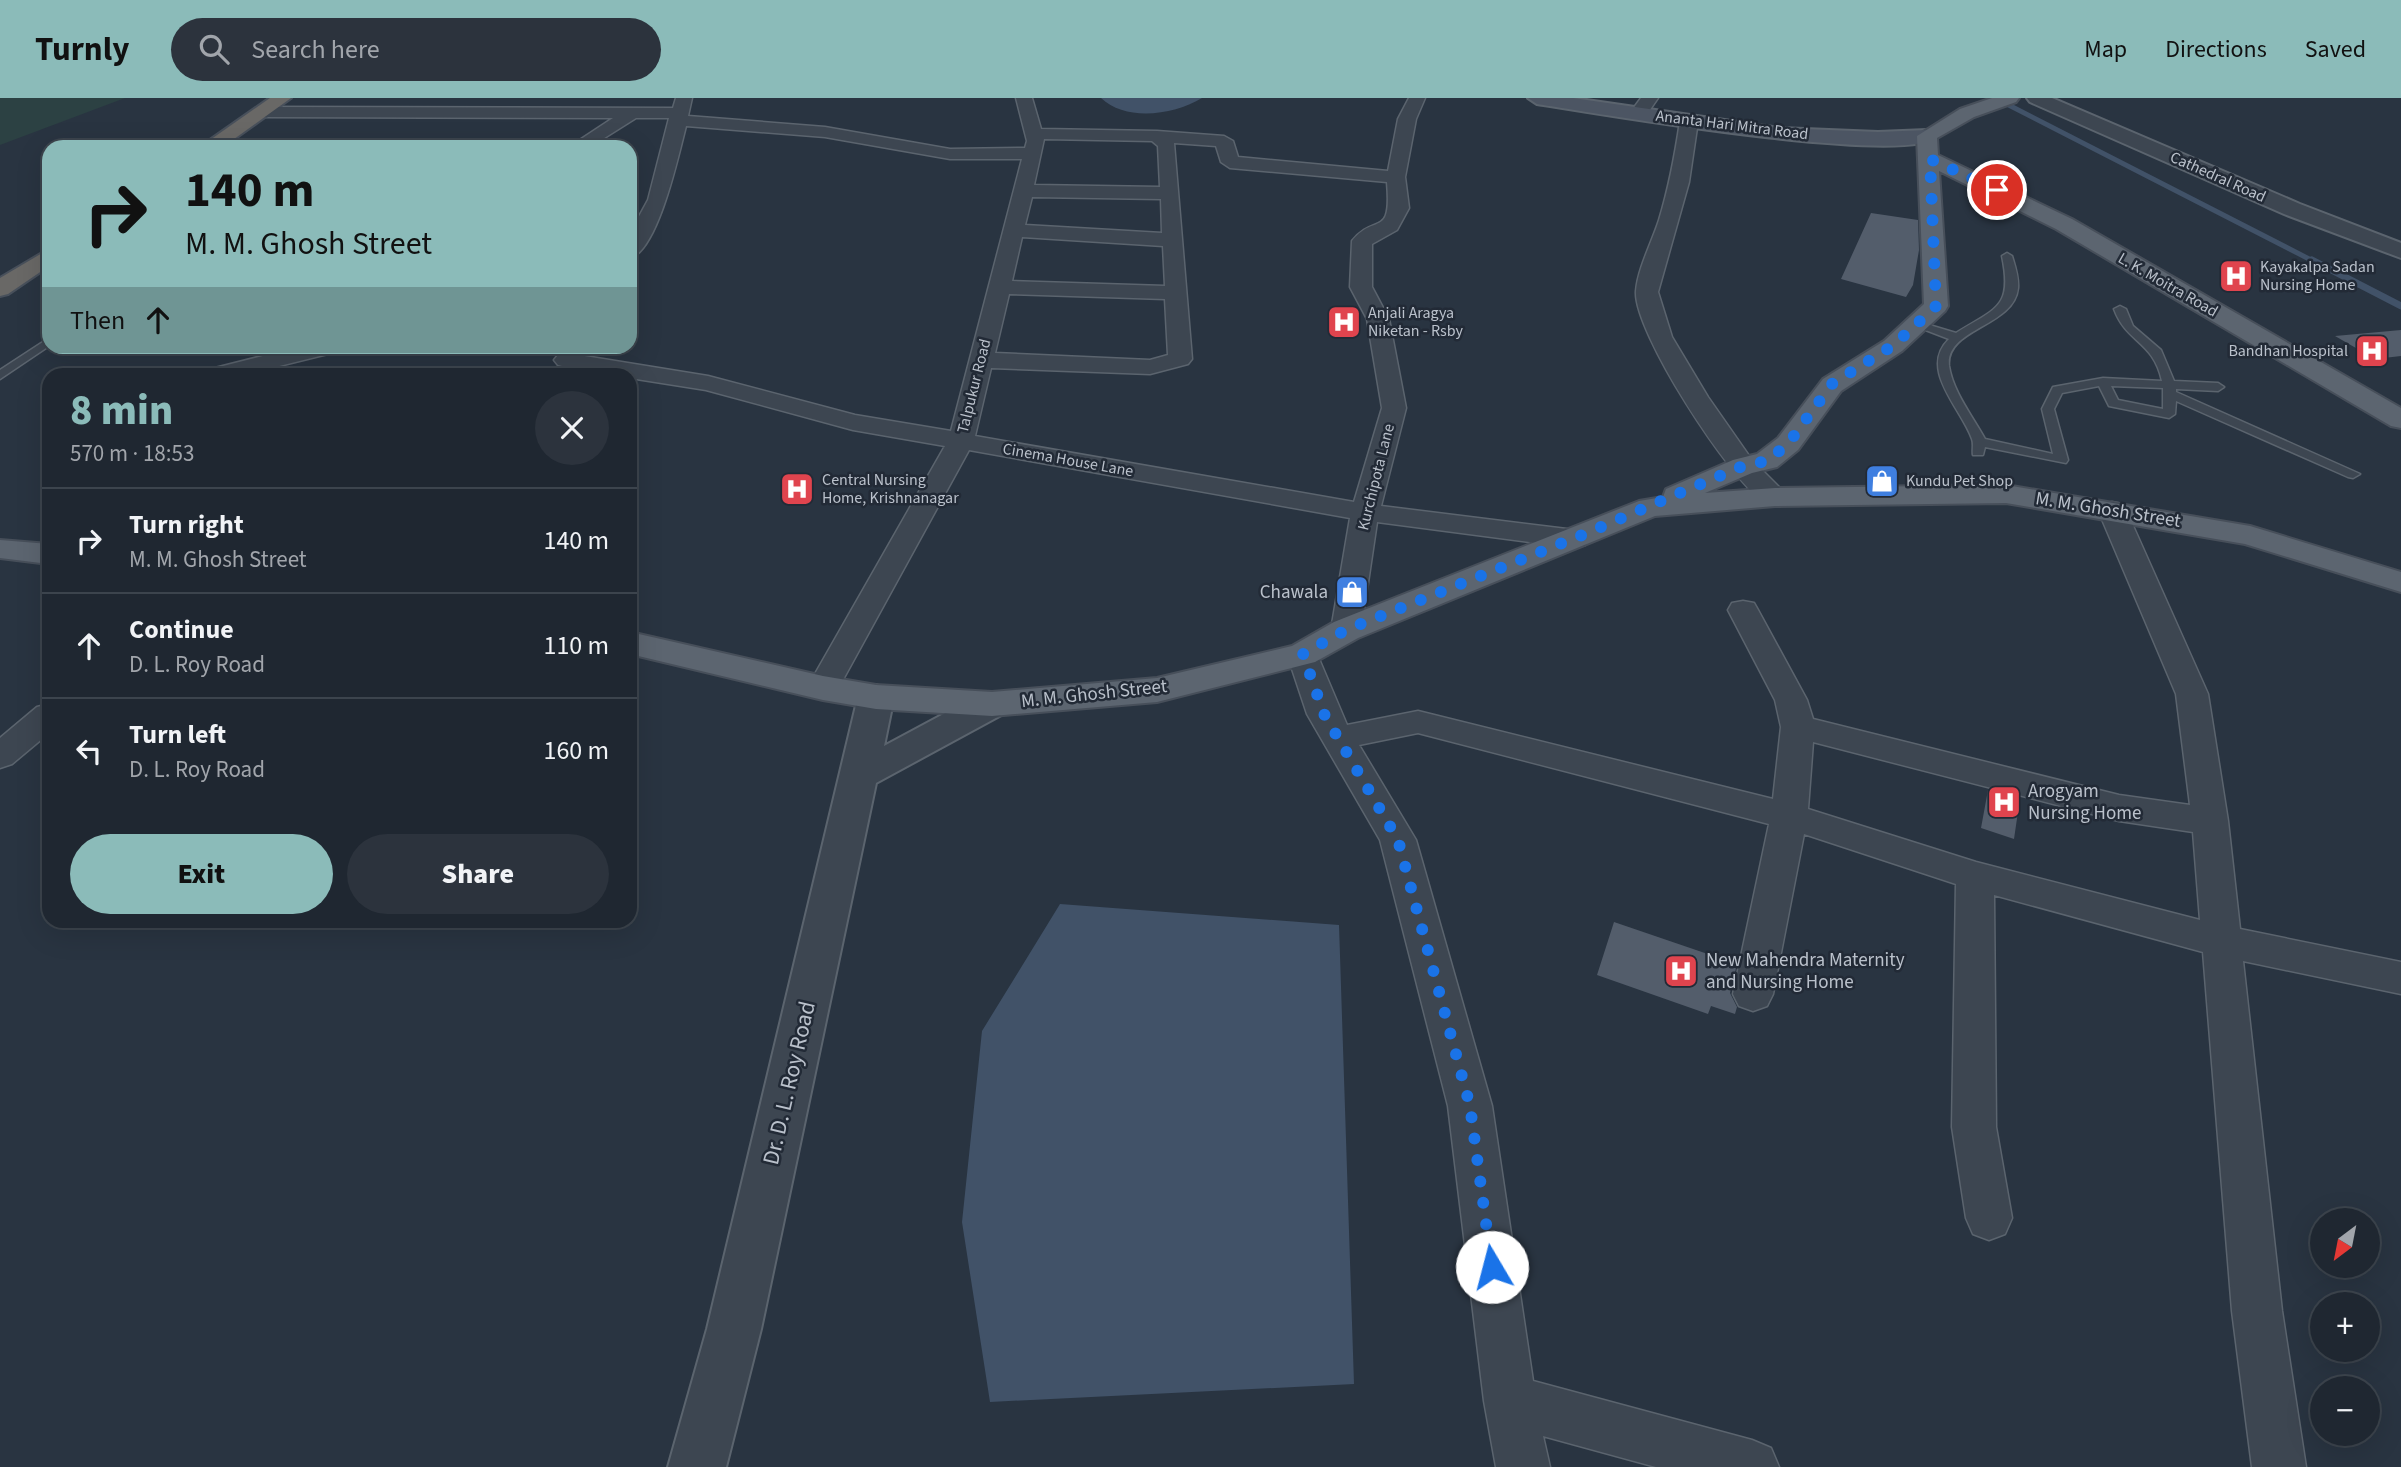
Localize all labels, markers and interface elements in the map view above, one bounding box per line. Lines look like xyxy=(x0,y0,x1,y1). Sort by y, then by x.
search box xyxy=(171,18,661,81)
text: Turnly xyxy=(35,26,129,73)
icon: search xyxy=(195,30,233,68)
text: Search here xyxy=(251,31,380,68)
text: Map xyxy=(2084,32,2127,67)
text: Directions xyxy=(2165,32,2267,67)
text: Saved xyxy=(2305,32,2366,67)
street label: Ananta Hari Mitra Road xyxy=(1654,105,1810,145)
street label: Cathedral Road xyxy=(2167,146,2269,208)
text: 140 m xyxy=(185,156,314,226)
pin xyxy=(1967,160,2027,220)
icon: right xyxy=(70,168,161,259)
icon: arrive xyxy=(1978,171,2016,209)
text: M. M. Ghosh Street xyxy=(185,221,432,267)
street label: L. K. Moitra Road xyxy=(2114,248,2222,322)
place label: Kayakalpa Sadan Nursing Home xyxy=(2260,256,2375,296)
hospital icon: Kayakalpa Sadan Nursing Home xyxy=(2217,257,2255,295)
icon: ahead xyxy=(139,301,177,339)
text: Then xyxy=(70,302,125,339)
place label: Anjali Aragya Niketan - Rsby xyxy=(1368,302,1464,342)
hospital icon: Anjali Aragya Niketan - Rsby xyxy=(1325,303,1363,341)
hospital icon: Bandhan Hospital xyxy=(2353,332,2391,370)
street label: Talpukur Road xyxy=(952,336,996,436)
place label: Bandhan Hospital xyxy=(2228,340,2348,362)
text: 8 min xyxy=(70,381,173,441)
button: close xyxy=(535,391,609,465)
street label: Kurchipota Lane xyxy=(1352,421,1400,533)
text: 570 m · 18:53 xyxy=(70,437,194,470)
street label: Cinema House Lane xyxy=(1001,438,1135,482)
shop icon: Kundu Pet Shop xyxy=(1863,462,1901,500)
place label: Central Nursing Home, Krishnanagar xyxy=(822,469,959,509)
hospital icon: Central Nursing Home, Krishnanagar xyxy=(778,470,816,508)
place label: Kundu Pet Shop xyxy=(1906,470,2013,492)
street label: M. M. Ghosh Street xyxy=(2033,485,2183,535)
text: Turn right xyxy=(129,506,244,543)
icon: right xyxy=(70,522,108,560)
text: 140 m xyxy=(543,522,609,559)
text: M. M. Ghosh Street xyxy=(129,543,307,576)
shop icon: Chawala xyxy=(1333,573,1371,611)
place label: Chawala xyxy=(1260,579,1328,606)
text: Continue xyxy=(129,611,234,648)
icon: ahead xyxy=(70,627,108,665)
text: 110 m xyxy=(543,627,609,664)
text: D. L. Roy Road xyxy=(129,648,265,681)
street label: M. M. Ghosh Street xyxy=(1020,673,1169,715)
text: Turn left xyxy=(129,716,226,753)
icon: left xyxy=(70,732,108,770)
text: 160 m xyxy=(543,732,609,769)
text: D. L. Roy Road xyxy=(129,753,265,786)
place label: Arogyam Nursing Home xyxy=(2028,778,2141,827)
hospital icon: Arogyam Nursing Home xyxy=(1985,783,2023,821)
button: Exit xyxy=(70,834,333,914)
button: Share xyxy=(347,834,609,914)
place label: New Mahendra Maternity and Nursing Home xyxy=(1706,947,1905,996)
hospital icon: New Mahendra Maternity and Nursing Home xyxy=(1662,952,1700,990)
street label: Dr. D. L. Roy Road xyxy=(754,998,824,1168)
north arrow xyxy=(2310,1208,2380,1278)
map controls xyxy=(2310,1208,2380,1446)
position arrow xyxy=(1455,1230,1529,1304)
button: + xyxy=(2310,1292,2380,1362)
button: − xyxy=(2310,1376,2380,1446)

